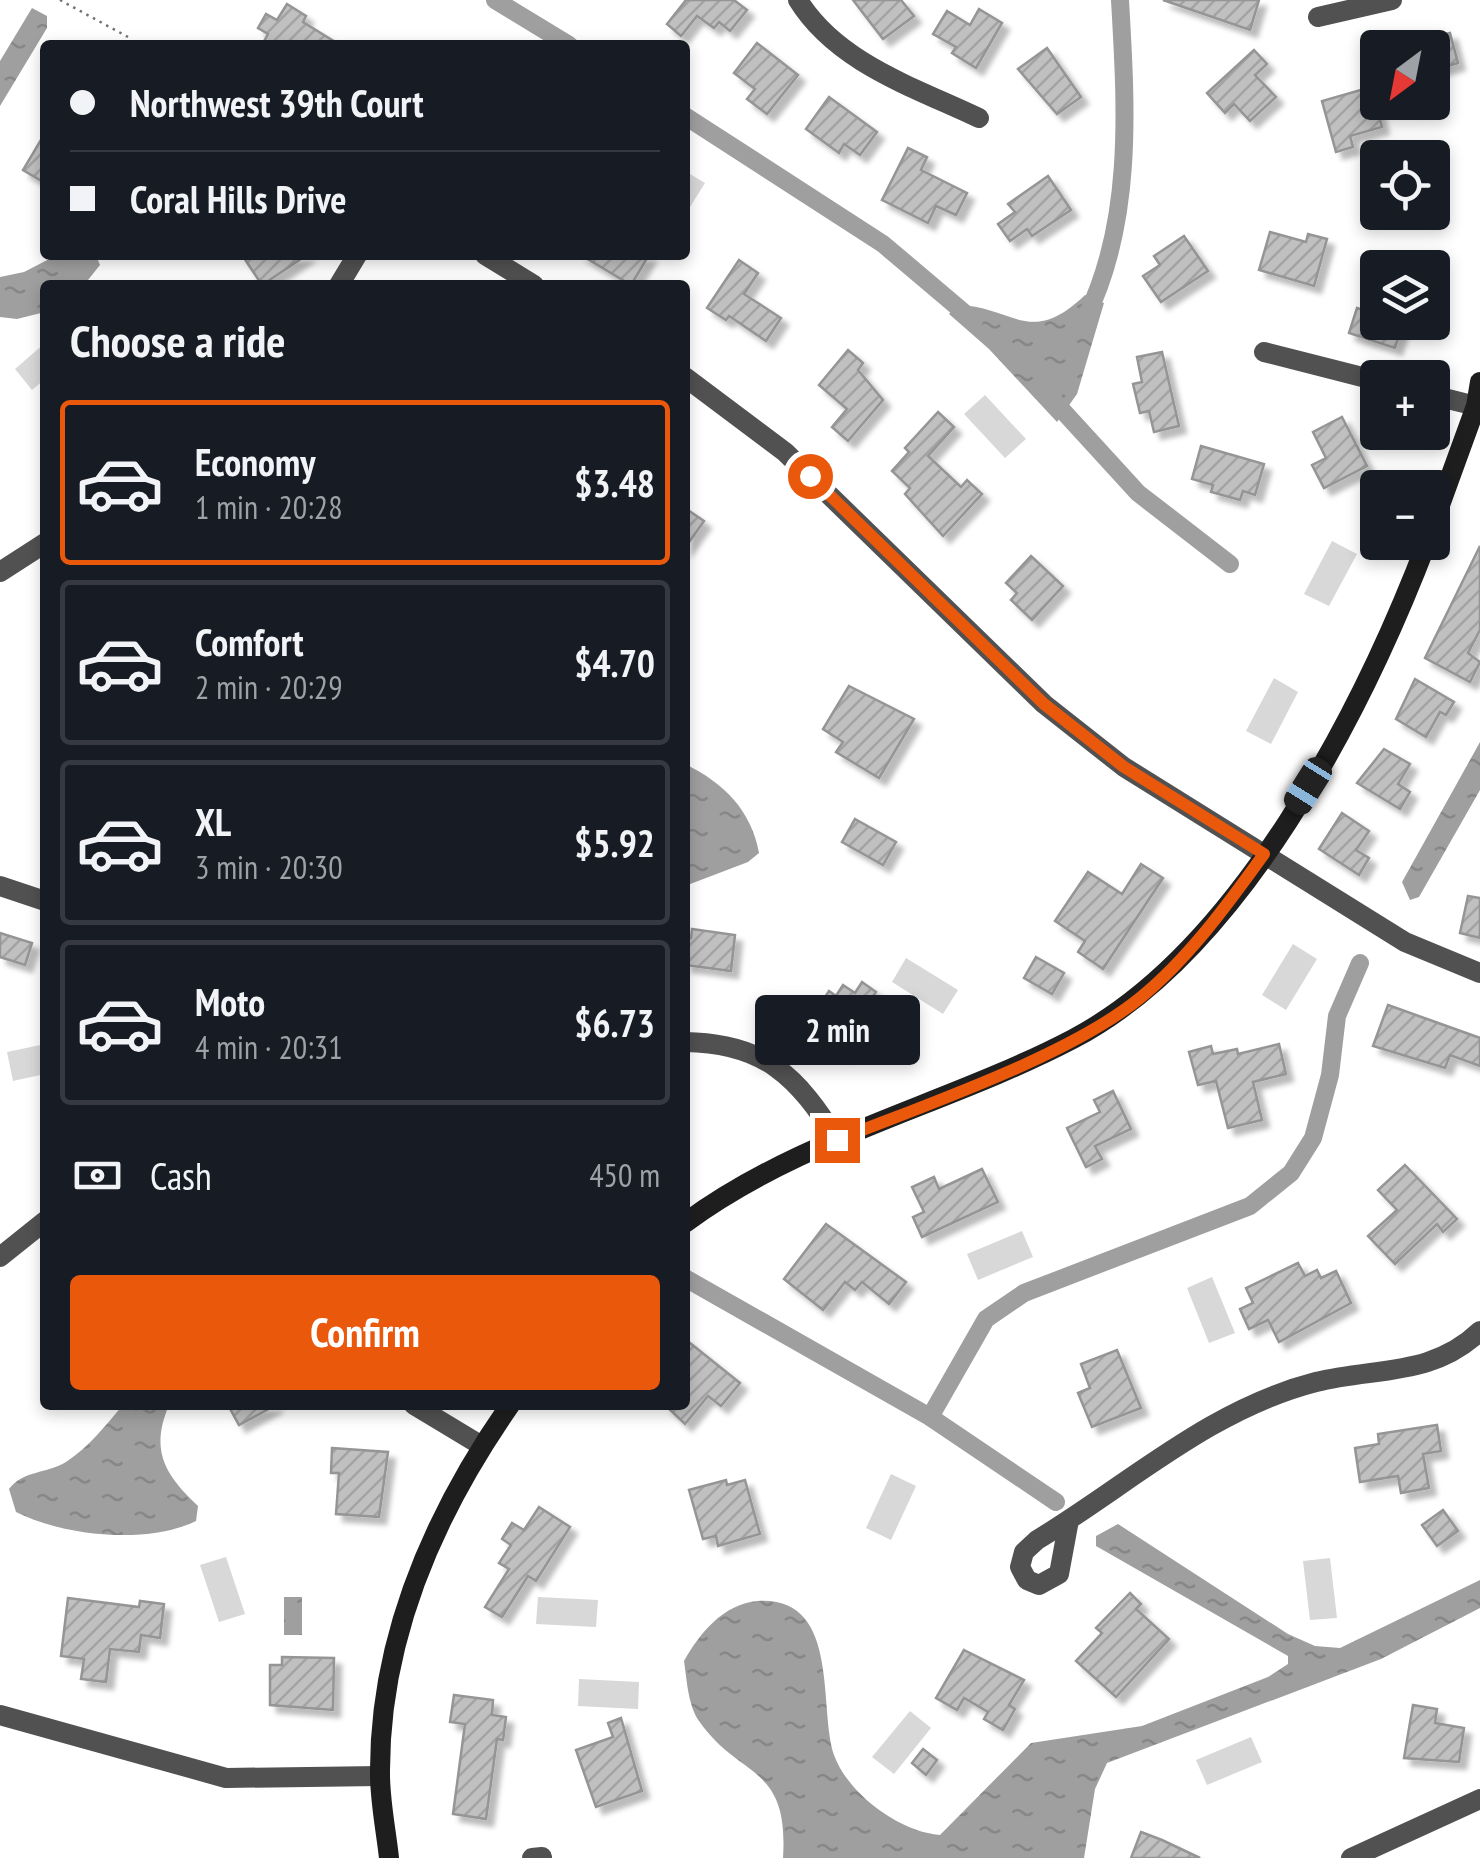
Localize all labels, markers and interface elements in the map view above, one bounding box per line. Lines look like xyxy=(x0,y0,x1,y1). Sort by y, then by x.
north arrow xyxy=(1360,30,1450,120)
map controls xyxy=(1360,30,1450,560)
text: Northwest 39th Court xyxy=(130,78,423,127)
button: locate xyxy=(1360,140,1450,230)
text: Coral Hills Drive xyxy=(130,174,347,223)
button: layers xyxy=(1360,250,1450,340)
text: Choose a ride xyxy=(70,311,285,369)
button: + xyxy=(1360,360,1450,450)
text: Economy xyxy=(195,437,315,486)
icon: car xyxy=(75,438,165,528)
route start xyxy=(788,454,833,499)
text: $3.48 xyxy=(574,458,655,507)
button: − xyxy=(1360,470,1450,560)
text: 1 min · 20:28 xyxy=(195,486,343,528)
text: Comfort xyxy=(195,617,304,666)
icon: car xyxy=(75,618,165,708)
text: $4.70 xyxy=(574,638,655,687)
text: 2 min · 20:29 xyxy=(195,666,343,708)
car xyxy=(1279,753,1337,819)
text: XL xyxy=(195,797,231,846)
icon: car xyxy=(75,798,165,888)
text: $5.92 xyxy=(574,818,655,867)
text: 3 min · 20:30 xyxy=(195,846,343,888)
text: Moto xyxy=(195,977,265,1026)
icon: car xyxy=(75,978,165,1068)
callout: 2 min xyxy=(754,995,920,1065)
text: $6.73 xyxy=(574,998,655,1047)
text: 2 min xyxy=(805,1009,870,1051)
text: 4 min · 20:31 xyxy=(195,1026,343,1068)
route end xyxy=(815,1118,860,1163)
icon: cash xyxy=(70,1148,125,1203)
text: Cash xyxy=(150,1151,212,1200)
text: 450 m xyxy=(589,1154,660,1196)
button: Confirm xyxy=(70,1275,660,1390)

